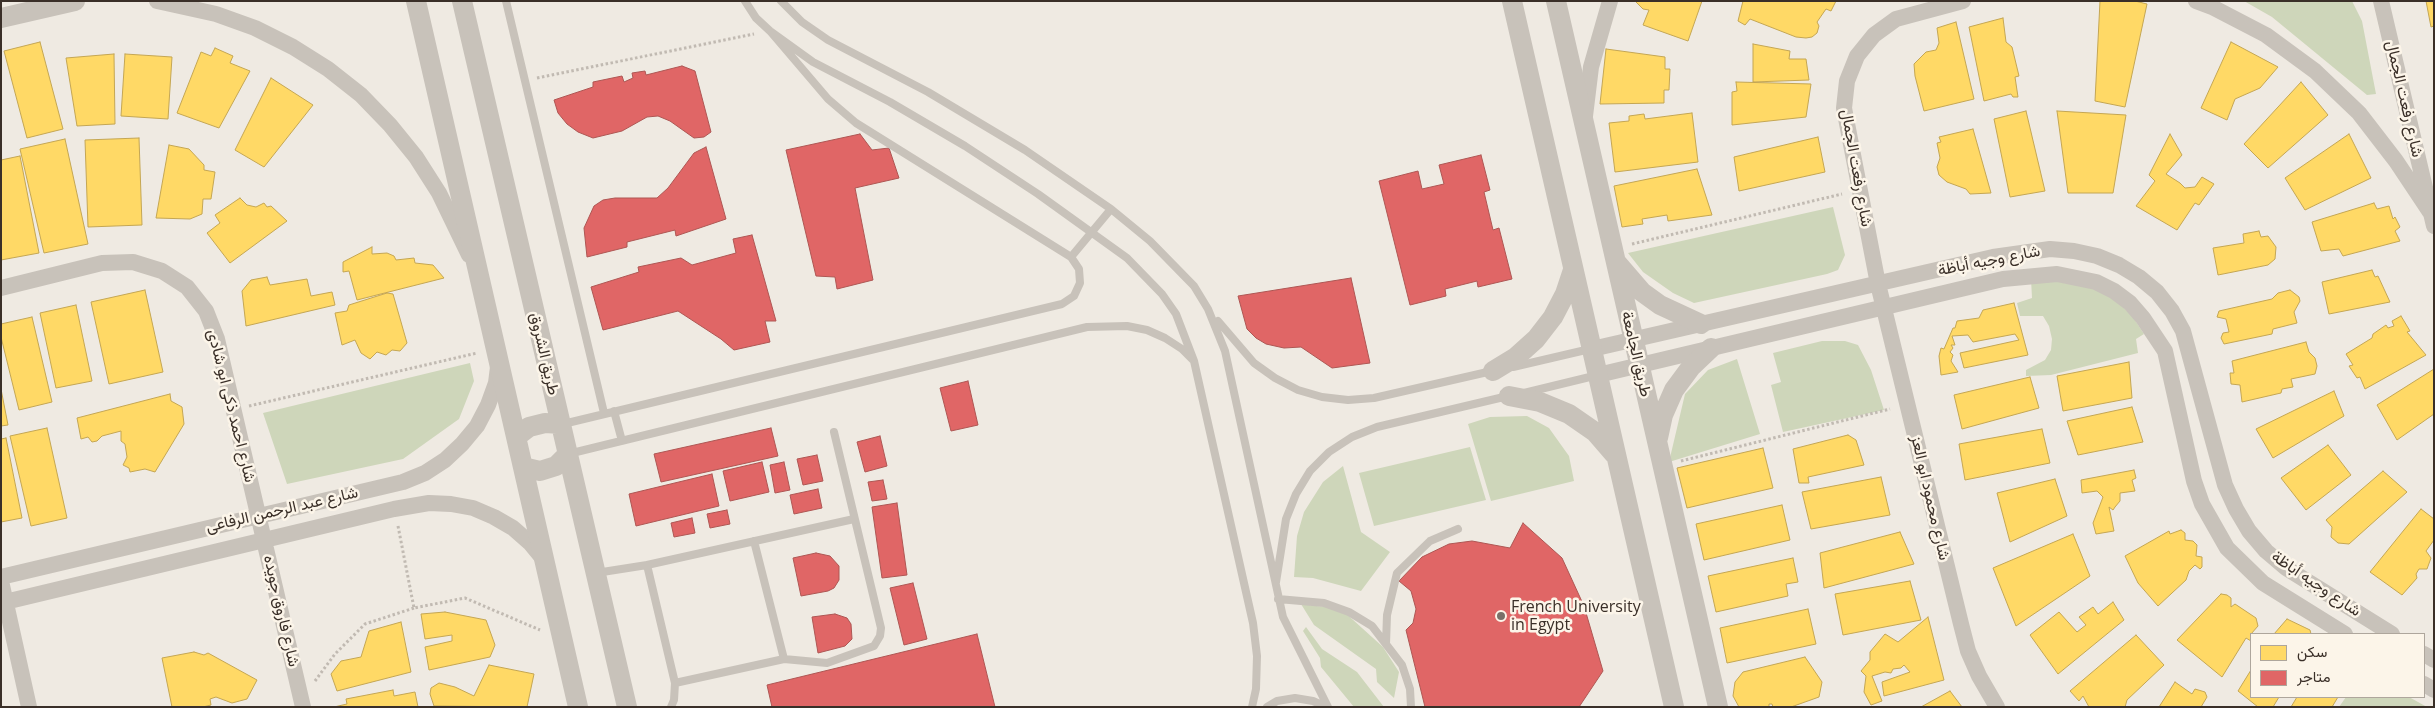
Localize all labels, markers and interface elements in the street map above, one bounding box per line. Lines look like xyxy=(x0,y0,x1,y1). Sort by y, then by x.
street label: شارع رفعت الجمال xyxy=(2381,39,2427,159)
street label: شارع رفعت الجمال xyxy=(1836,108,1876,228)
street label: شارع وجيه أباظة xyxy=(1936,242,2042,280)
street label: طريق الجامعة xyxy=(1617,309,1655,399)
street label: طريق الشروق xyxy=(525,311,563,397)
street label: شارع احمد ذكى ابو شادى xyxy=(203,327,259,485)
street label: شارع محمود ابو العز xyxy=(1906,434,1954,562)
street label: شارع عبد الرحمن الرفاعى xyxy=(204,483,360,537)
street label: شارع وجيه أباظة xyxy=(2268,547,2364,621)
street label: شارع فاروق جويده xyxy=(259,553,303,669)
place label: French University in Egypt xyxy=(1511,597,1641,635)
marker: French University in Egypt xyxy=(1495,610,1507,622)
legend xyxy=(2250,633,2425,698)
text: سكن xyxy=(2297,641,2327,661)
text: متاجر xyxy=(2297,666,2331,686)

